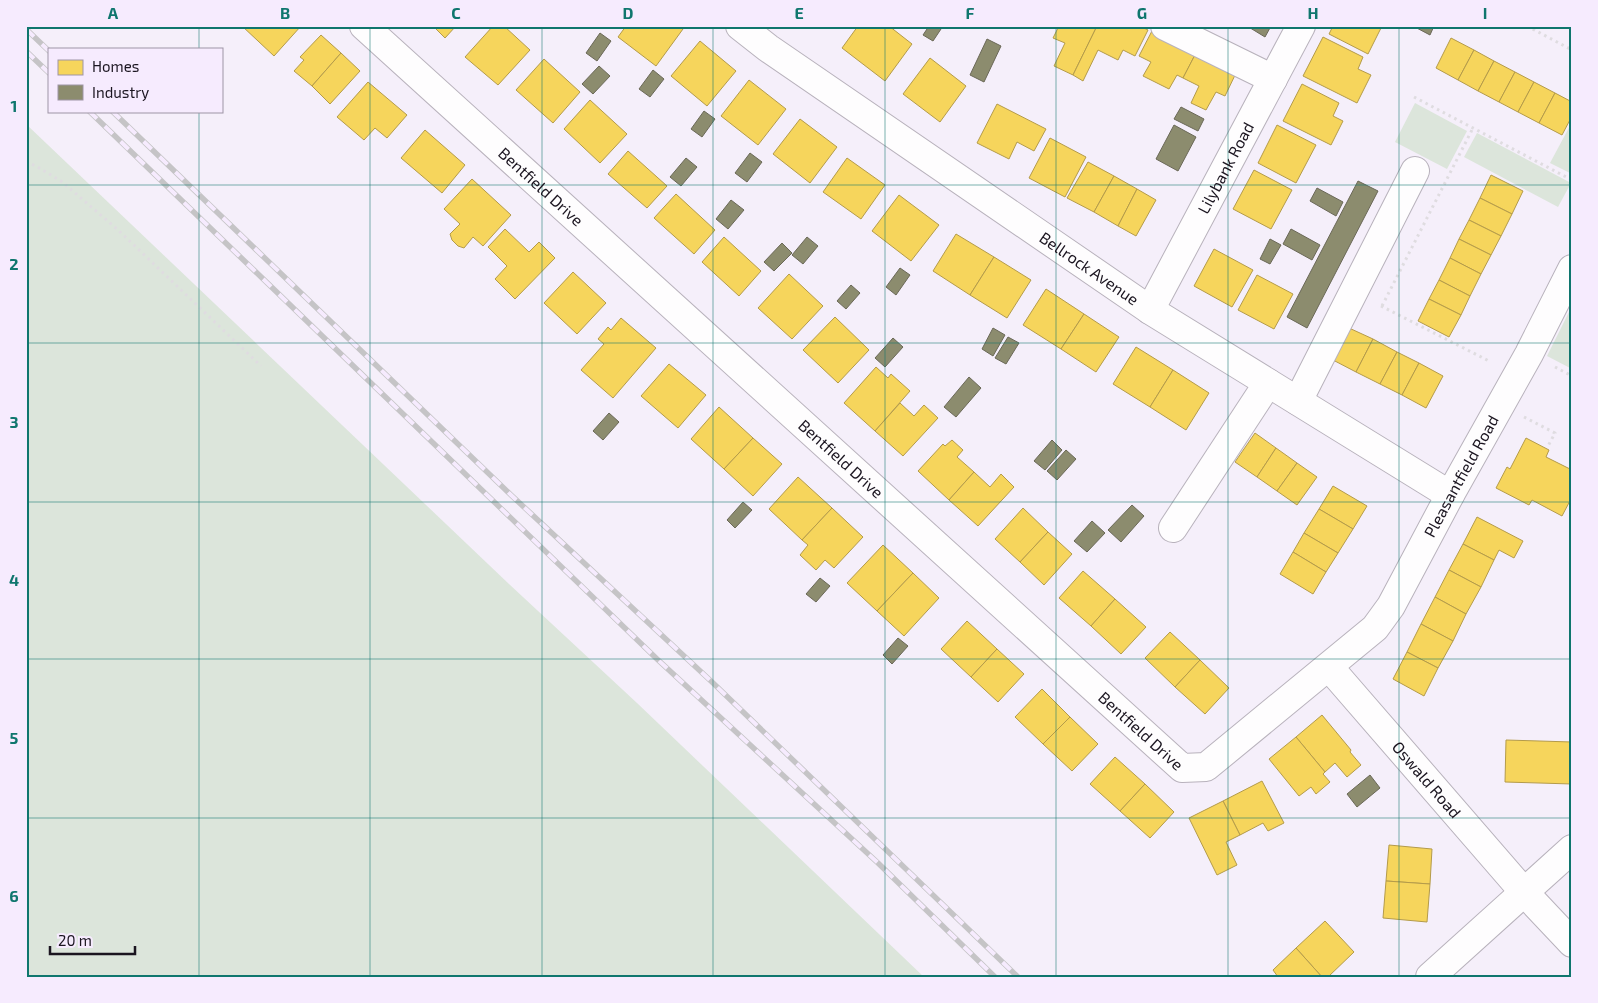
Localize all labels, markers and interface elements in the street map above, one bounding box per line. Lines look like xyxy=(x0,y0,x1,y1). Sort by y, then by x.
text: A xyxy=(108,3,119,22)
text: B xyxy=(280,3,290,22)
text: C xyxy=(451,3,461,22)
text: D xyxy=(623,3,634,22)
text: E xyxy=(794,3,804,22)
text: F xyxy=(966,3,975,22)
text: G xyxy=(1137,3,1147,22)
text: H xyxy=(1307,3,1319,22)
text: I xyxy=(1483,3,1487,22)
legend xyxy=(48,48,222,112)
text: Homes xyxy=(92,57,139,75)
text: Industry xyxy=(92,83,149,101)
text: 1 xyxy=(11,96,17,115)
street label: Lilybank Road xyxy=(1193,119,1257,217)
street label: Bentfield Drive xyxy=(495,143,588,229)
street label: Bellrock Avenue xyxy=(1036,227,1143,308)
text: 2 xyxy=(9,254,19,273)
street label: Pleasantfield Road xyxy=(1419,411,1502,540)
text: 3 xyxy=(9,412,19,431)
street label: Bentfield Drive xyxy=(795,415,888,502)
text: 4 xyxy=(9,570,19,589)
street label: Bentfield Drive xyxy=(1095,687,1188,774)
text: 5 xyxy=(10,728,19,747)
street label: Oswald Road xyxy=(1389,737,1465,821)
text: 6 xyxy=(9,886,19,905)
scale bar xyxy=(50,923,135,955)
text: 20 m xyxy=(58,931,92,949)

